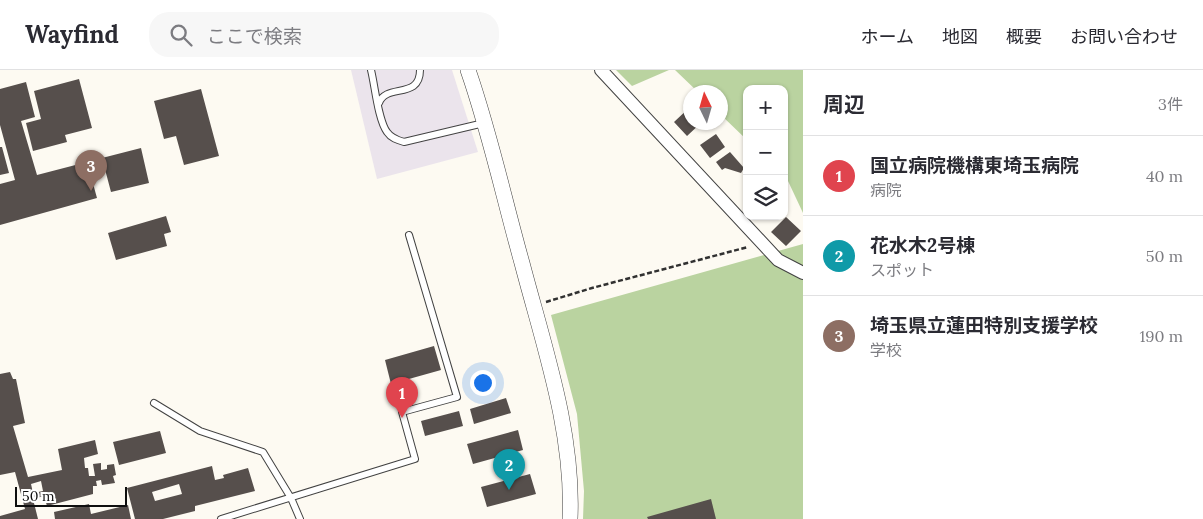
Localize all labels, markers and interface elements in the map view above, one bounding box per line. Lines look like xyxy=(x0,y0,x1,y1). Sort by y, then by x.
search box xyxy=(149,12,499,57)
text: Wayfind xyxy=(25,19,119,50)
icon: search xyxy=(167,21,195,49)
text: ここで検索 xyxy=(207,24,302,48)
text: ホーム xyxy=(861,25,914,48)
text: 地図 xyxy=(942,25,978,48)
text: 概要 xyxy=(1006,25,1042,48)
text: お問い合わせ xyxy=(1070,25,1178,48)
north arrow xyxy=(683,85,728,130)
map controls xyxy=(743,85,788,220)
button: + xyxy=(743,85,788,130)
text: 周辺 xyxy=(823,91,865,118)
text: 3件 xyxy=(1158,94,1183,114)
button: − xyxy=(743,130,788,175)
pin: 3 xyxy=(75,150,107,191)
text: 国立病院機構東埼玉病院 xyxy=(870,153,1079,177)
text: 1 xyxy=(836,166,842,186)
text: 40 m xyxy=(1146,166,1183,186)
button: layers xyxy=(743,175,788,220)
text: 病院 xyxy=(870,180,902,200)
text: 花水木2号棟 xyxy=(870,233,975,257)
text: 2 xyxy=(835,246,843,266)
text: 50 m xyxy=(1146,246,1183,266)
text: スポット xyxy=(870,260,934,280)
text: 埼玉県立蓮田特別支援学校 xyxy=(870,313,1098,337)
text: 3 xyxy=(835,326,843,346)
text: 190 m xyxy=(1139,326,1183,346)
text: 学校 xyxy=(870,340,902,360)
your location xyxy=(470,370,496,396)
pin: 1 xyxy=(386,377,418,418)
pin: 2 xyxy=(493,449,525,490)
scale bar xyxy=(15,484,128,507)
text: 50 m xyxy=(22,487,55,505)

